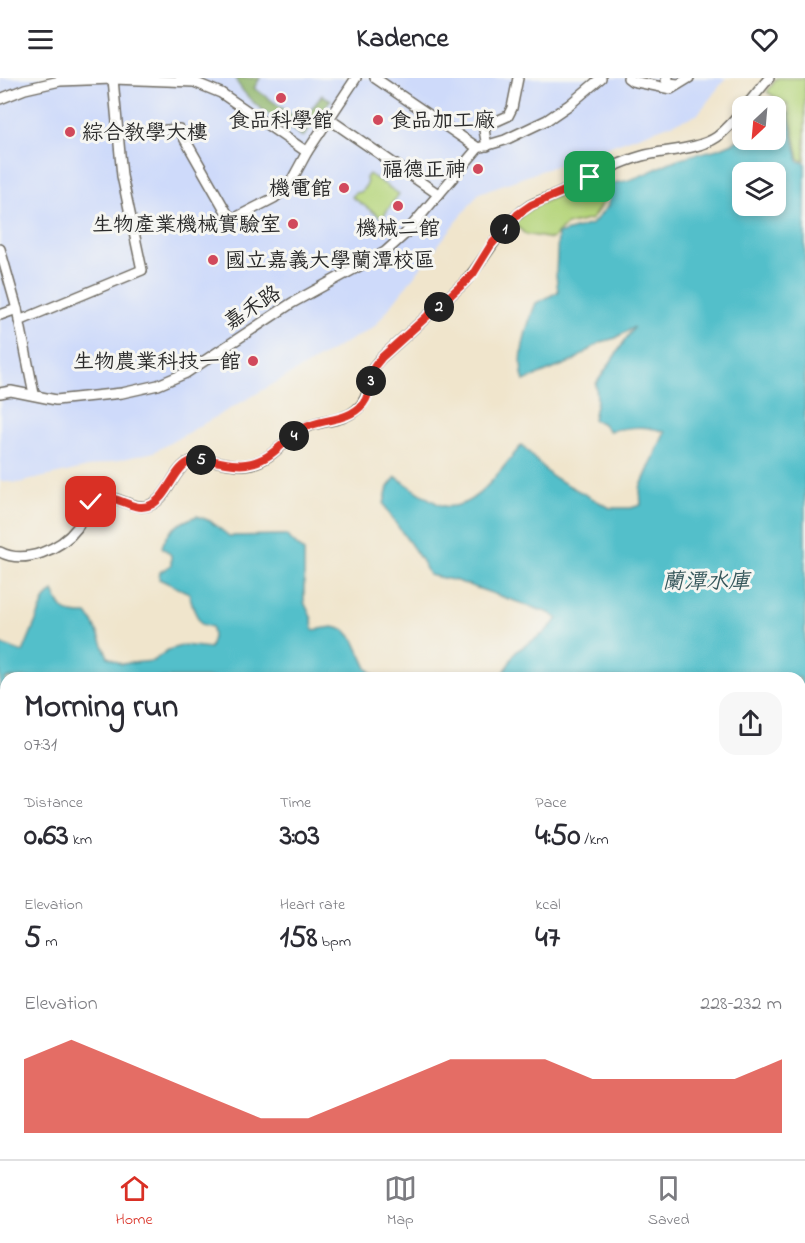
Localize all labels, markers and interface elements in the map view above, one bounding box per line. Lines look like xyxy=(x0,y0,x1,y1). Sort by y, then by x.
text: Kadence xyxy=(356,20,449,59)
icon: menu xyxy=(24,23,57,56)
icon: heart xyxy=(748,23,781,56)
marker: 食品科學館 xyxy=(274,91,288,105)
north arrow xyxy=(732,96,786,150)
map controls xyxy=(732,96,786,216)
place label: 食品科學館 xyxy=(229,107,334,137)
place label: 食品加工廠 xyxy=(390,107,495,137)
marker: 食品加工廠 xyxy=(371,113,385,127)
place label: 綜合教學大樓 xyxy=(82,119,208,149)
marker: 綜合教學大樓 xyxy=(63,125,77,139)
pin xyxy=(564,151,615,202)
place label: 福德正神 xyxy=(382,156,466,186)
icon: arrive xyxy=(573,160,606,193)
marker: 福德正神 xyxy=(471,162,485,176)
button: layers xyxy=(732,162,786,216)
place label: 機電館 xyxy=(269,175,332,205)
marker: 機電館 xyxy=(337,181,351,195)
marker: 機械二館 xyxy=(391,199,405,213)
place label: 生物產業機械實驗室 xyxy=(92,211,281,241)
pin: 1 xyxy=(490,214,520,244)
place label: 機械二館 xyxy=(356,215,440,245)
marker: 生物產業機械實驗室 xyxy=(286,217,300,231)
text: 1 xyxy=(502,217,508,241)
place label: 國立嘉義大學蘭潭校區 xyxy=(225,247,435,277)
marker: 國立嘉義大學蘭潭校區 xyxy=(206,253,220,267)
street label: 嘉禾路 xyxy=(219,279,288,338)
pin: 2 xyxy=(424,292,454,322)
text: 2 xyxy=(435,295,443,319)
place label: 生物農業科技一館 xyxy=(73,348,241,378)
marker: 生物農業科技一館 xyxy=(246,354,260,368)
pin: 3 xyxy=(356,366,386,396)
text: 3 xyxy=(368,369,374,393)
pin: 4 xyxy=(279,421,309,451)
text: 4 xyxy=(291,424,297,448)
pin: 5 xyxy=(186,445,216,475)
text: 5 xyxy=(196,448,206,472)
pin xyxy=(65,476,116,527)
icon: check xyxy=(74,485,107,518)
water label: 蘭潭水庫 xyxy=(662,567,752,599)
text: Morning run xyxy=(24,684,178,732)
button: share xyxy=(719,692,782,755)
text: 07:31 xyxy=(24,731,57,760)
text: Distance xyxy=(24,791,83,815)
text: Time xyxy=(280,791,311,815)
text: Pace xyxy=(535,791,567,815)
text: 0.63 xyxy=(24,815,69,859)
text: 3:03 xyxy=(280,815,320,859)
text: 4:50 xyxy=(535,815,580,859)
text: km xyxy=(69,828,92,852)
text: /km xyxy=(580,828,609,852)
text: Elevation xyxy=(24,893,83,917)
text: Heart rate xyxy=(280,893,345,917)
text: kcal xyxy=(535,893,561,917)
text: 5 xyxy=(24,917,41,961)
text: 158 xyxy=(280,917,318,961)
text: 47 xyxy=(535,917,560,961)
text: m xyxy=(41,930,58,954)
text: bpm xyxy=(318,930,351,954)
text: Elevation xyxy=(24,990,98,1019)
text: 228–232 m xyxy=(700,990,782,1019)
tab: Home xyxy=(116,1172,153,1232)
tab: Map xyxy=(384,1172,417,1232)
tab: Saved xyxy=(648,1172,689,1232)

